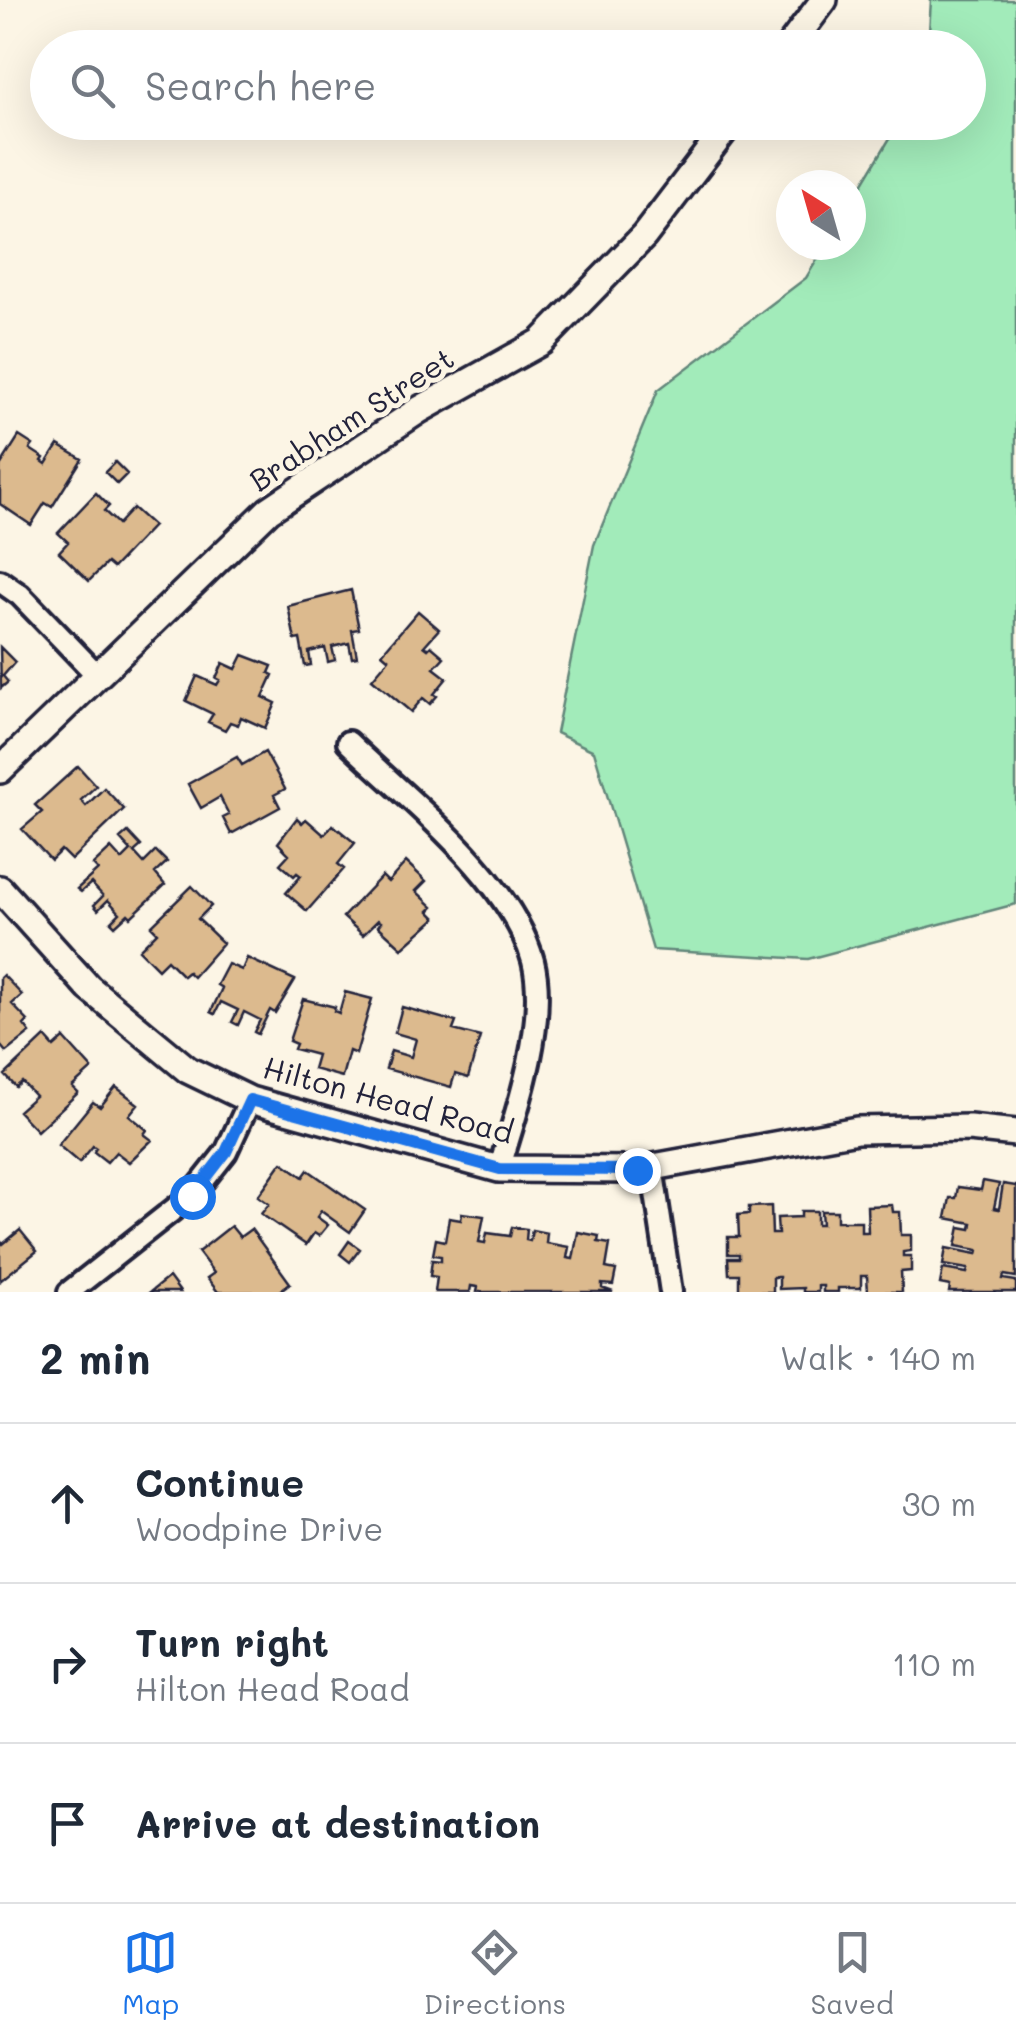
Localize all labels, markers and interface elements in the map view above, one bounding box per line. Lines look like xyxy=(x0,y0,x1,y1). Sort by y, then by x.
search box xyxy=(30,30,986,140)
icon: search xyxy=(65,58,120,113)
text: Search here xyxy=(145,60,376,110)
north arrow xyxy=(776,170,866,260)
street label: Brabham Street xyxy=(241,337,461,499)
street label: Hilton Head Road xyxy=(259,1046,518,1152)
route end xyxy=(615,1148,661,1194)
route start xyxy=(170,1174,216,1220)
text: 2 min xyxy=(40,1330,150,1385)
text: Walk · 140 m xyxy=(780,1336,976,1378)
text: Continue xyxy=(135,1457,304,1507)
icon: ahead xyxy=(40,1476,95,1531)
text: 30 m xyxy=(902,1482,976,1524)
text: Woodpine Drive xyxy=(135,1507,383,1549)
text: Turn right xyxy=(135,1617,329,1667)
icon: right xyxy=(40,1636,95,1691)
text: 110 m xyxy=(892,1642,976,1684)
text: Hilton Head Road xyxy=(135,1667,409,1709)
icon: arrive xyxy=(40,1796,95,1851)
text: Arrive at destination xyxy=(135,1798,540,1848)
tab: Map xyxy=(122,1925,179,2021)
tab: Directions xyxy=(424,1925,566,2021)
tab: Saved xyxy=(811,1925,894,2021)

